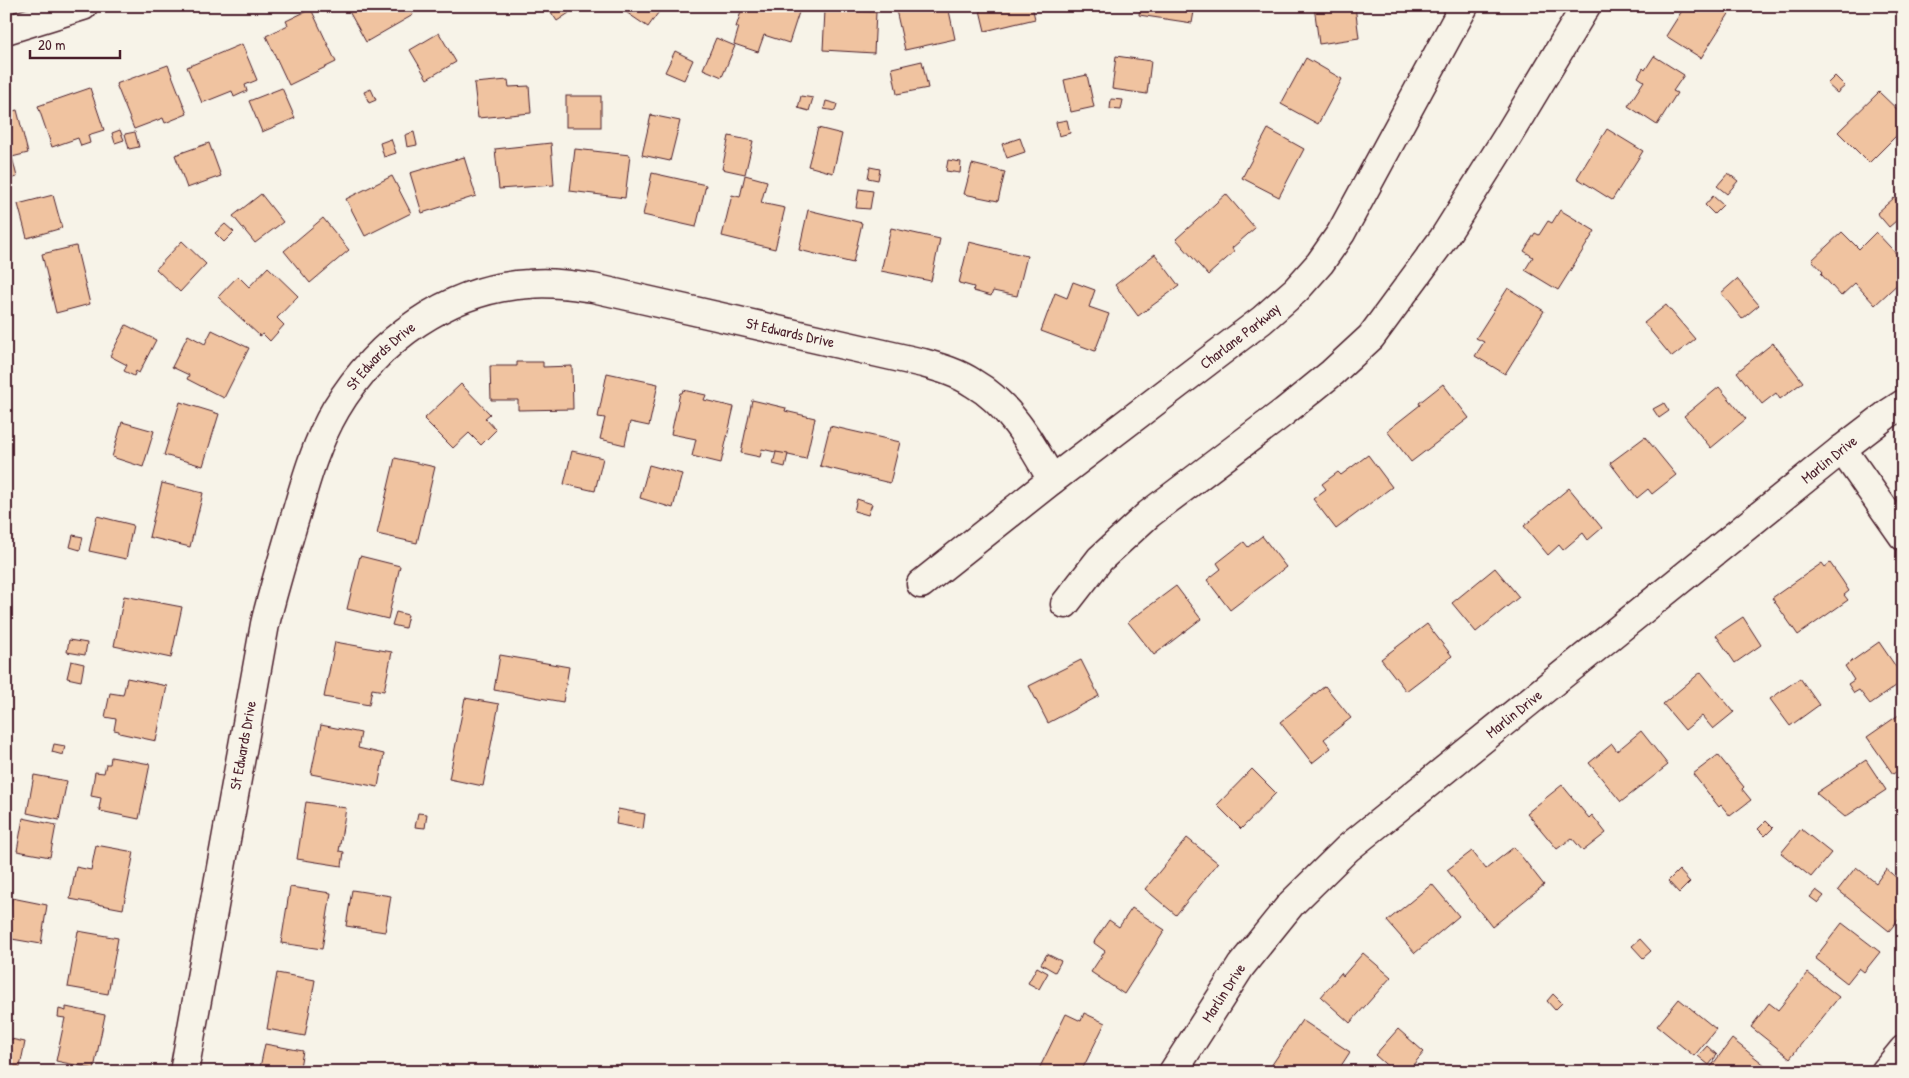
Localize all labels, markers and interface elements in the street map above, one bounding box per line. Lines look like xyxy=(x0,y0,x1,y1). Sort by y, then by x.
scale bar xyxy=(30,28,120,60)
text: 20 m xyxy=(38,34,65,55)
street label: Charlane Parkway xyxy=(1195,298,1284,374)
street label: St Edwards Drive xyxy=(744,312,837,353)
street label: St Edwards Drive xyxy=(341,316,419,394)
street label: Marlin Drive xyxy=(1796,430,1861,488)
street label: Marlin Drive xyxy=(1481,684,1546,743)
street label: St Edwards Drive xyxy=(224,699,261,791)
street label: Marlin Drive xyxy=(1197,959,1250,1026)

